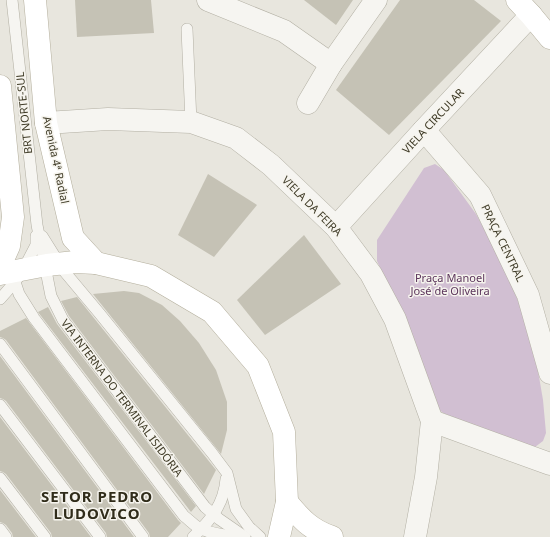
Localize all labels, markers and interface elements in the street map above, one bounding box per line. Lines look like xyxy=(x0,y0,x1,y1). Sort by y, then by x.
street label: BRT NORTE-SUL xyxy=(12,71,35,155)
street label: VIELA CIRCULAR xyxy=(398,85,467,157)
street label: Avenida 4ª Radial xyxy=(40,115,73,205)
street label: VIELA DA FEIRA xyxy=(279,172,346,240)
street label: PRAÇA CENTRAL xyxy=(478,202,529,284)
park label: Praça Manoel José de Oliveira xyxy=(409,270,490,298)
street label: VIA INTERNA DO TERMINAL ISIDÓRIA xyxy=(58,316,187,480)
district label: SETOR PEDRO LUDOVICO xyxy=(41,486,153,523)

